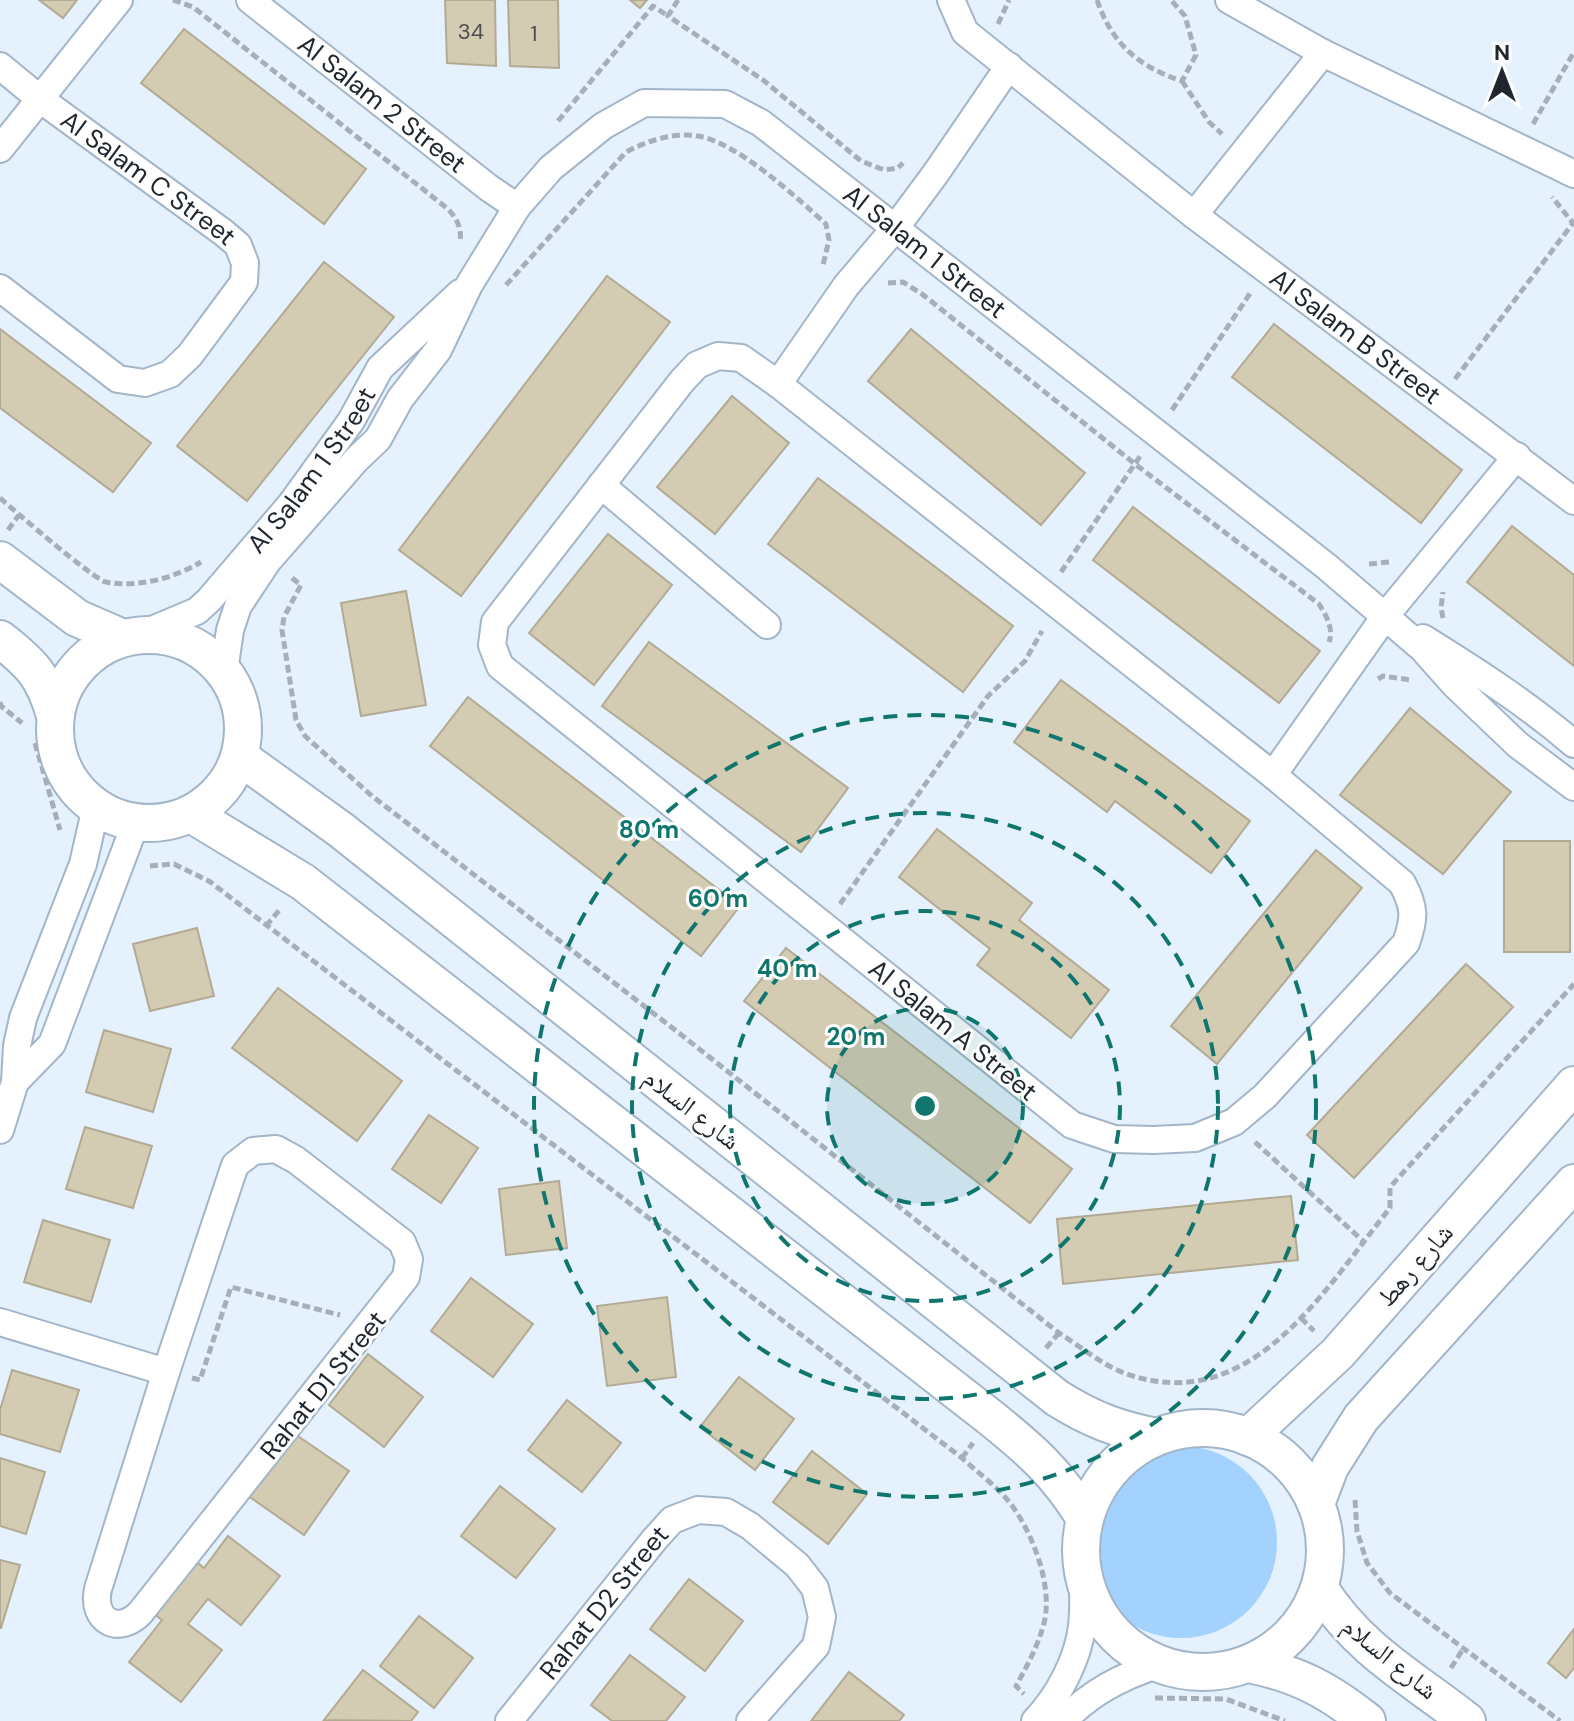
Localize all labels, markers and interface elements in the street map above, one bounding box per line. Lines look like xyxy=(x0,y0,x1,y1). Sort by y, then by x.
house number: 34 xyxy=(458,17,484,46)
house number: 1 xyxy=(531,19,537,48)
street label: Al Salam 2 Street xyxy=(291,27,473,181)
north arrow xyxy=(1462,32,1542,112)
text: N xyxy=(1494,38,1510,67)
street label: Al Salam C Street xyxy=(54,103,243,253)
street label: Al Salam 1 Street xyxy=(836,177,1013,326)
street label: Al Salam B Street xyxy=(1263,261,1448,412)
street label: Al Salam 1 Street xyxy=(239,381,383,560)
text: 80 m xyxy=(619,814,679,845)
text: 60 m xyxy=(688,883,748,914)
street label: Al Salam A Street xyxy=(862,952,1044,1108)
text: 40 m xyxy=(757,953,817,984)
text: 20 m xyxy=(827,1021,885,1052)
street label: شارع السلام xyxy=(636,1061,747,1158)
centre of rings xyxy=(911,1092,939,1120)
street label: شارع رهط xyxy=(1369,1216,1461,1314)
street label: Rahat D1 Street xyxy=(253,1304,393,1466)
street label: Rahat D2 Street xyxy=(532,1518,676,1686)
street label: شارع السلام xyxy=(1334,1609,1445,1708)

